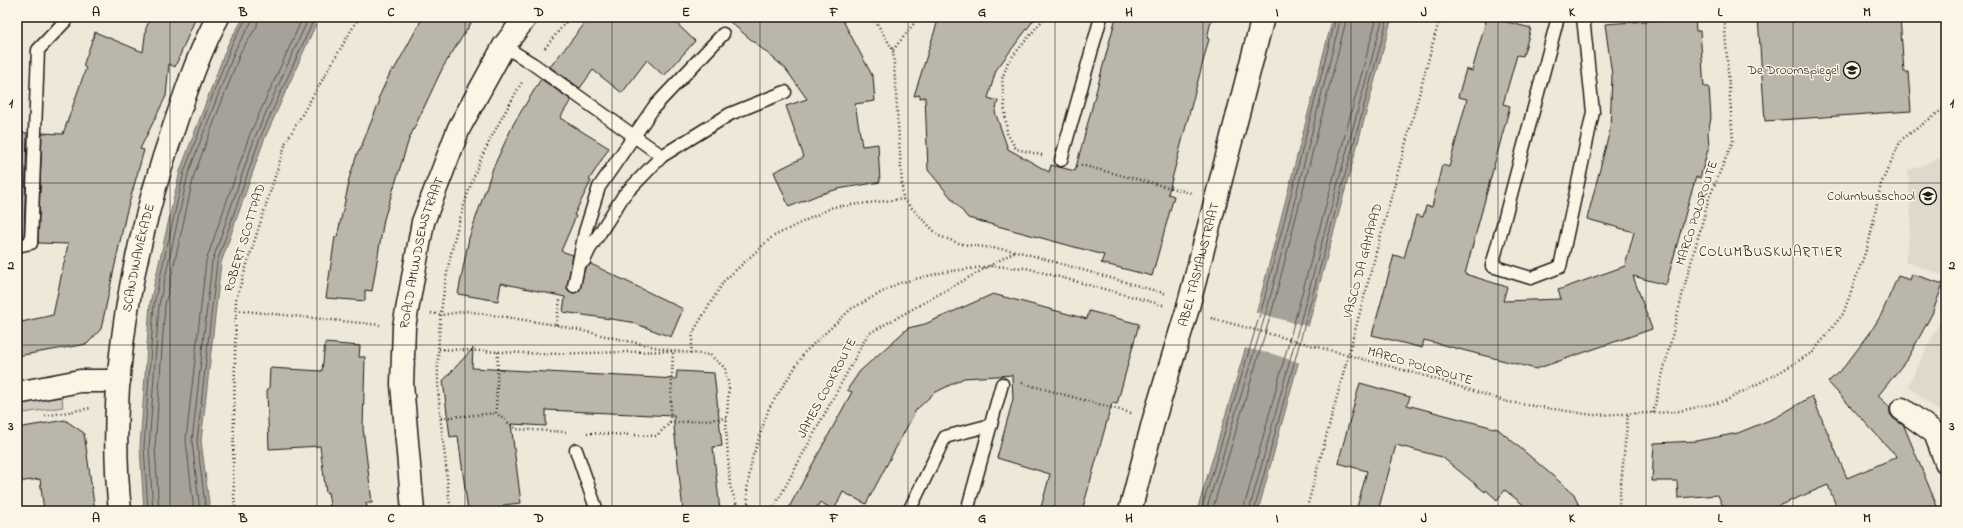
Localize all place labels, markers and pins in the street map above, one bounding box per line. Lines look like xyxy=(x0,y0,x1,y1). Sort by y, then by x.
school or university icon: De Droomspiegel xyxy=(1842,60,1862,80)
place label: De Droomspiegel xyxy=(1746,61,1839,81)
school or university icon: Columbusschool xyxy=(1918,186,1938,206)
place label: Columbusschool xyxy=(1827,187,1915,206)

